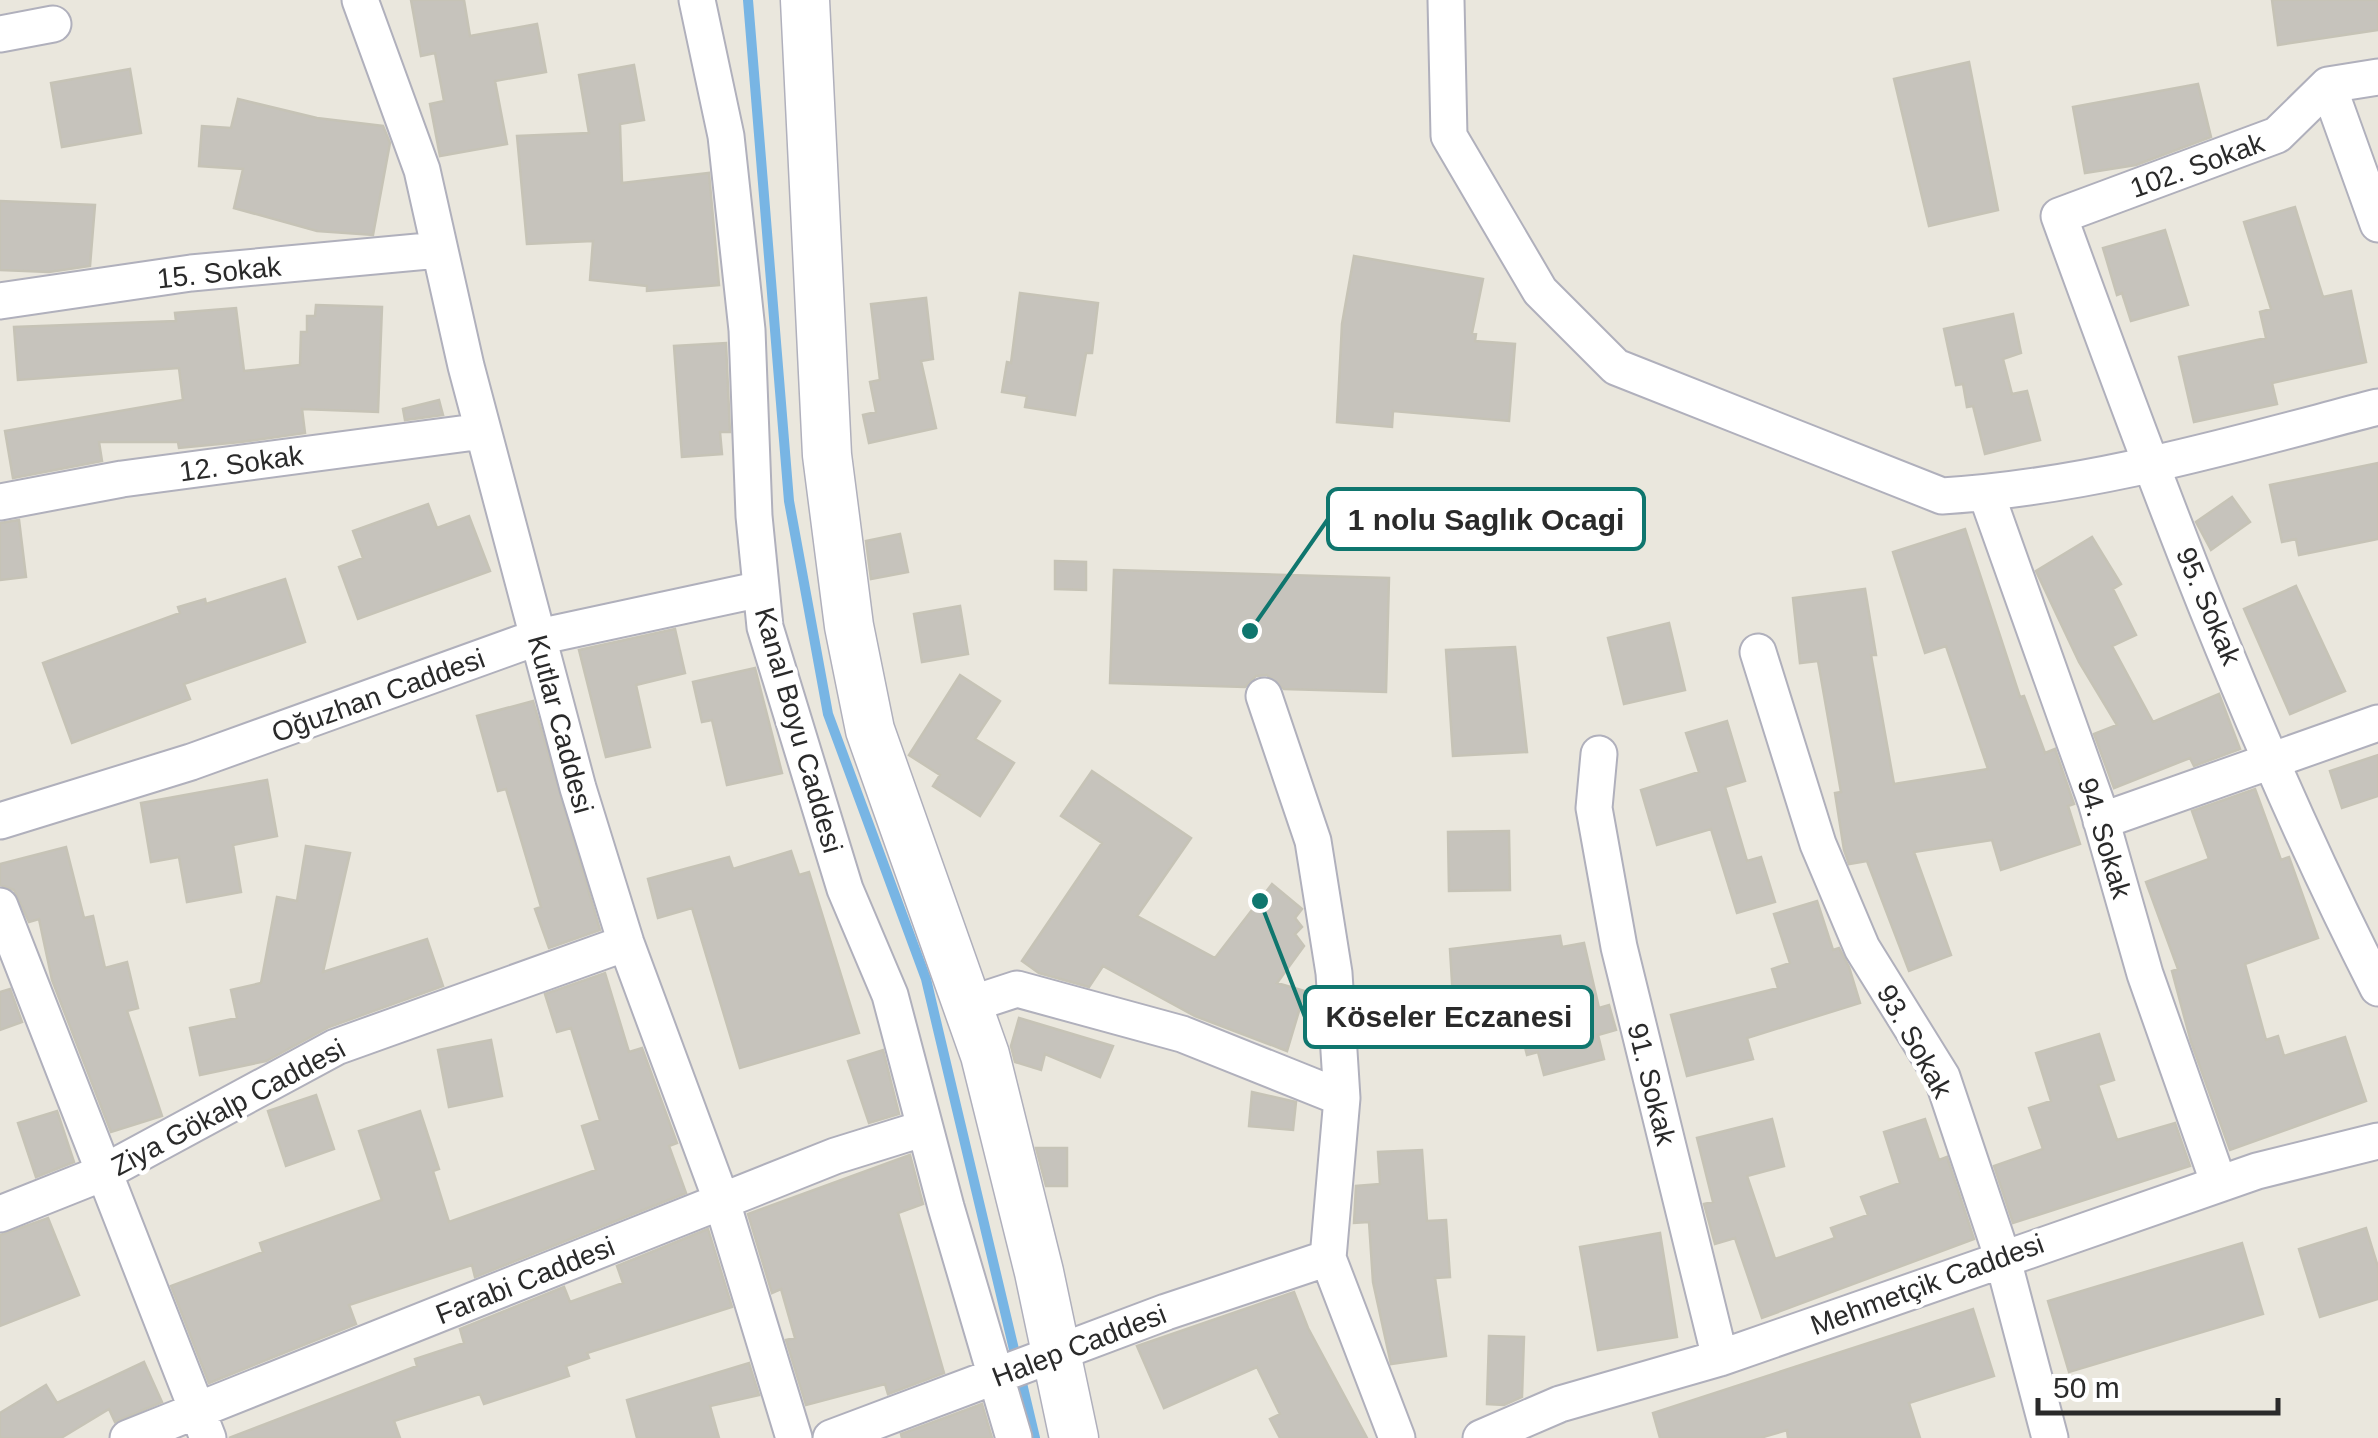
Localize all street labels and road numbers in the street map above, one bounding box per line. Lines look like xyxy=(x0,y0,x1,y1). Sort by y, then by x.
street label: 102. Sokak xyxy=(2126,127,2269,204)
street label: 15. Sokak xyxy=(156,250,284,294)
street label: 12. Sokak xyxy=(177,439,306,488)
street label: 95. Sokak xyxy=(2170,543,2248,670)
street label: Kanal Boyu Caddesi xyxy=(749,604,848,856)
street label: Kutlar Caddesi xyxy=(522,631,599,817)
street label: Oğuzhan Caddesi xyxy=(268,643,489,748)
street label: 94. Sokak xyxy=(2071,774,2138,903)
street label: 93. Sokak xyxy=(1871,979,1959,1104)
street label: 91. Sokak xyxy=(1621,1020,1682,1149)
street label: Ziya Gökalp Caddesi xyxy=(106,1033,350,1182)
street label: Mehmetçik Caddesi xyxy=(1806,1228,2048,1341)
street label: Farabi Caddesi xyxy=(431,1231,619,1330)
street label: Halep Caddesi xyxy=(988,1298,1170,1393)

